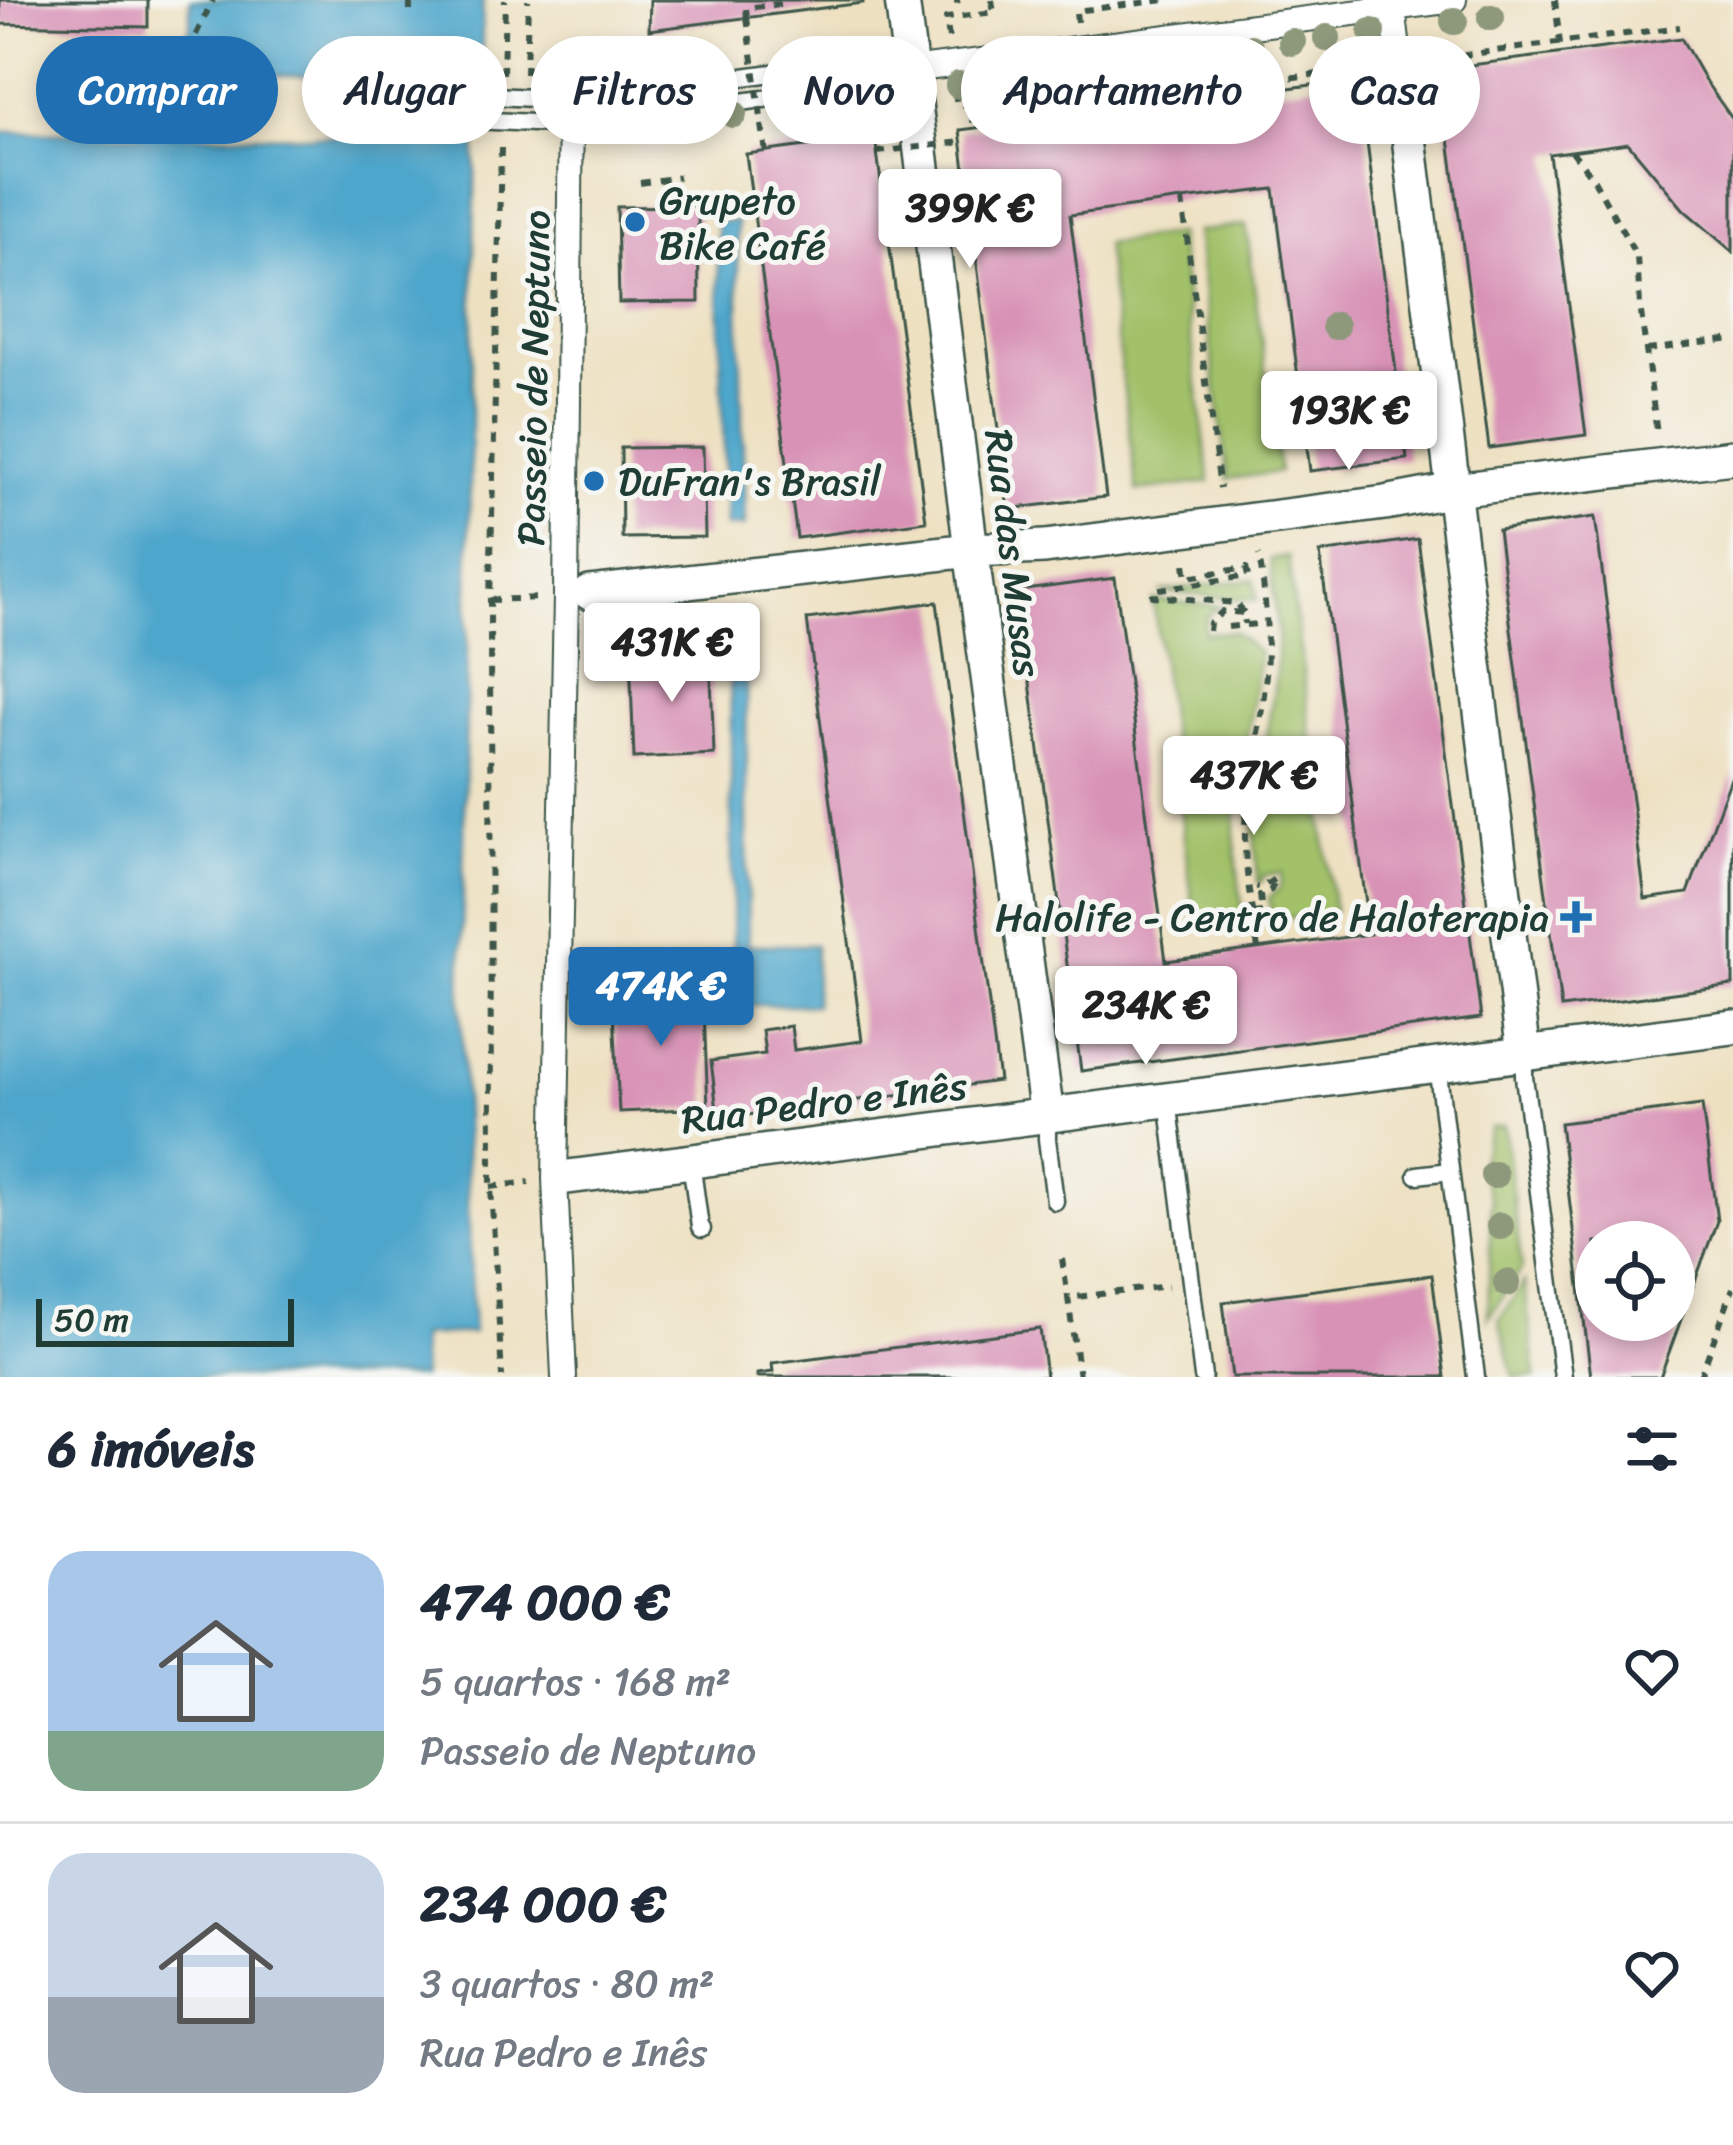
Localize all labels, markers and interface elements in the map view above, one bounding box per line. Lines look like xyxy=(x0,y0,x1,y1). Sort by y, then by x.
chip: Comprar xyxy=(36,36,278,144)
chip: Alugar xyxy=(302,36,507,144)
chip: Filtros xyxy=(531,36,738,144)
chip: Novo xyxy=(762,36,937,144)
chip: Apartamento xyxy=(961,36,1285,144)
chip: Casa xyxy=(1309,36,1480,144)
place label: Grupeto Bike Café xyxy=(659,166,826,280)
pin: 399K € xyxy=(872,169,1068,271)
text: 399K € xyxy=(905,173,1035,242)
street label: Passeio de Neptuno xyxy=(496,209,571,547)
marker: Grupeto Bike Café xyxy=(622,209,648,235)
pin: 193K € xyxy=(1251,371,1447,473)
text: 193K € xyxy=(1288,375,1410,444)
street label: Rua das Musas xyxy=(964,425,1063,682)
place label: DuFran's Brasil xyxy=(618,447,882,516)
marker: DuFran's Brasil xyxy=(581,468,607,494)
pin: 431K € xyxy=(574,603,770,705)
text: 431K € xyxy=(611,607,733,676)
pin: 437K € xyxy=(1156,736,1352,838)
text: 437K € xyxy=(1190,740,1318,809)
place label: Halolife - Centro de Haloterapia xyxy=(995,883,1549,952)
marker: Halolife - Centro de Haloterapia xyxy=(1560,901,1592,933)
pin: 474K € xyxy=(563,947,759,1049)
text: 474K € xyxy=(596,951,726,1020)
pin: 234K € xyxy=(1048,966,1244,1068)
text: 234K € xyxy=(1082,970,1210,1039)
street label: Rua Pedro e Inês xyxy=(677,1051,972,1154)
map controls xyxy=(1575,1221,1695,1341)
button: locate xyxy=(1575,1221,1695,1341)
text: 50 m xyxy=(54,1291,129,1349)
scale bar xyxy=(36,1293,294,1346)
text: 6 imóveis xyxy=(48,1404,254,1494)
icon: filters xyxy=(1619,1416,1685,1482)
text: 474 000 € xyxy=(420,1557,670,1647)
icon: home xyxy=(144,1599,288,1743)
icon: heart xyxy=(1619,1638,1685,1704)
text: 5 quartos · 168 m² xyxy=(420,1647,731,1716)
text: Passeio de Neptuno xyxy=(420,1716,756,1785)
text: 234 000 € xyxy=(420,1859,666,1949)
icon: home xyxy=(144,1901,288,2045)
icon: heart xyxy=(1619,1940,1685,2006)
text: 3 quartos · 80 m² xyxy=(420,1949,714,2018)
text: Rua Pedro e Inês xyxy=(420,2018,707,2087)

